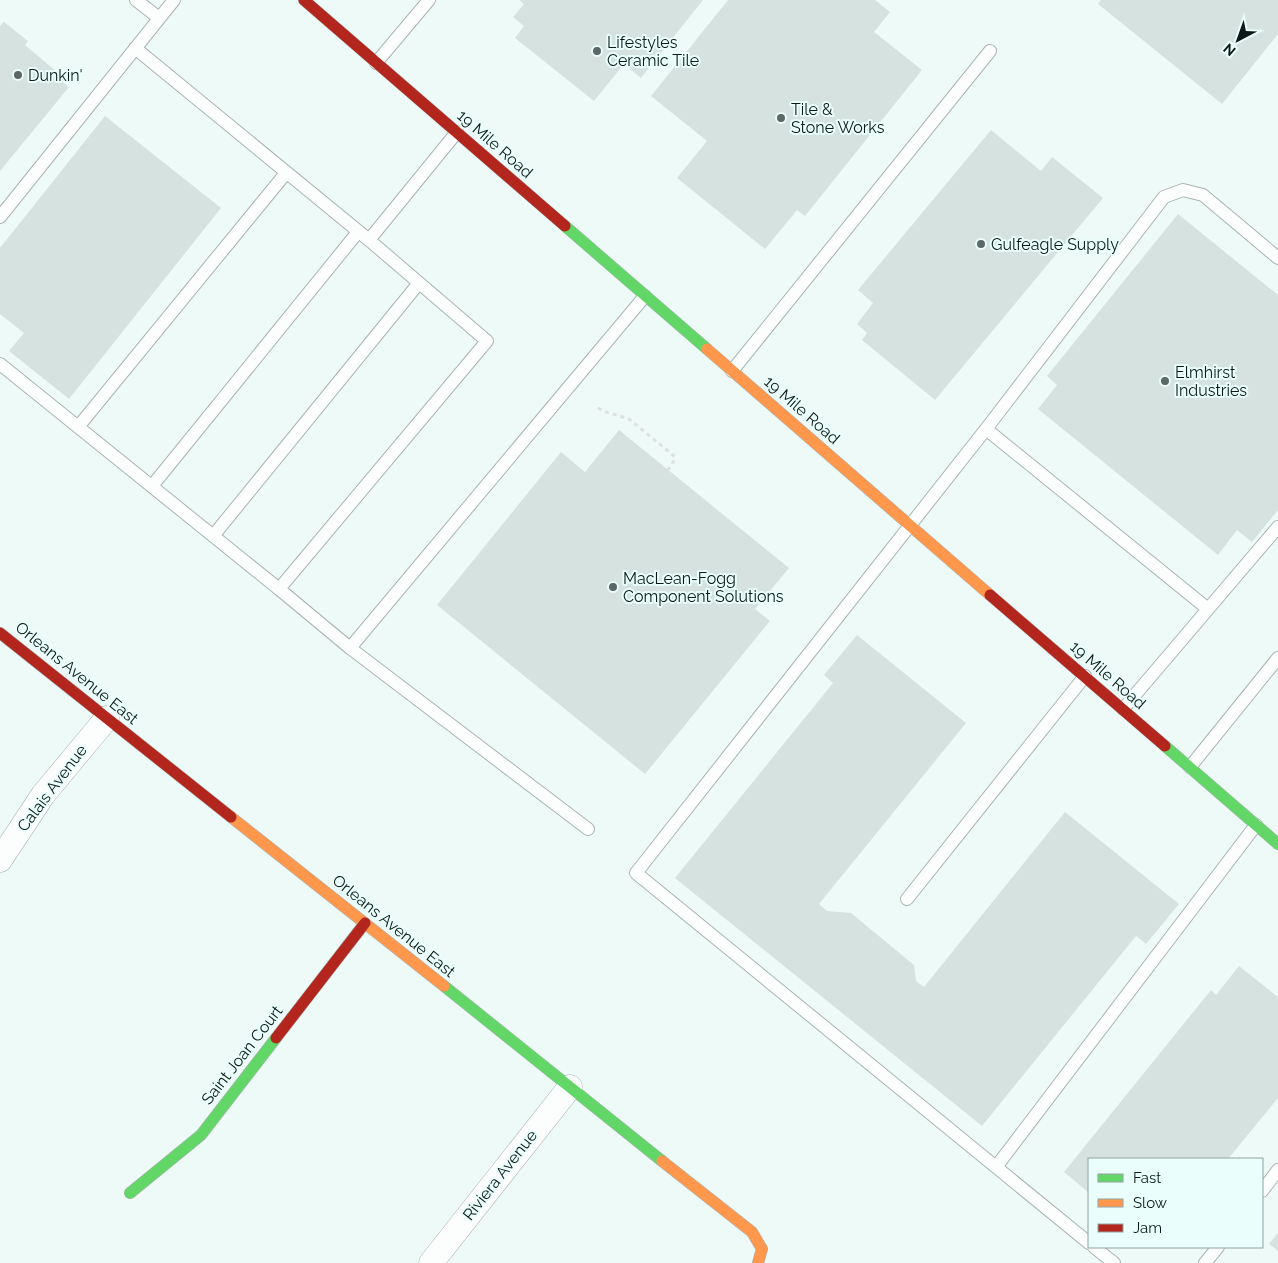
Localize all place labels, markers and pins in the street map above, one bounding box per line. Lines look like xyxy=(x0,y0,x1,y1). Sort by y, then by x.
place label: Lifestyles Ceramic Tile xyxy=(607,33,699,70)
marker: Lifestyles Ceramic Tile xyxy=(591,45,603,57)
place label: Dunkin' xyxy=(28,66,83,85)
marker: Dunkin' xyxy=(12,69,24,81)
place label: Tile & Stone Works xyxy=(791,100,885,137)
marker: Tile & Stone Works xyxy=(775,112,787,124)
place label: Gulfeagle Supply xyxy=(991,235,1119,254)
marker: Gulfeagle Supply xyxy=(975,238,987,250)
place label: Elmhirst Industries xyxy=(1175,363,1247,400)
marker: Elmhirst Industries xyxy=(1159,375,1171,387)
place label: MacLean-Fogg Component Solutions xyxy=(623,569,784,606)
marker: MacLean-Fogg Component Solutions xyxy=(607,581,619,593)

